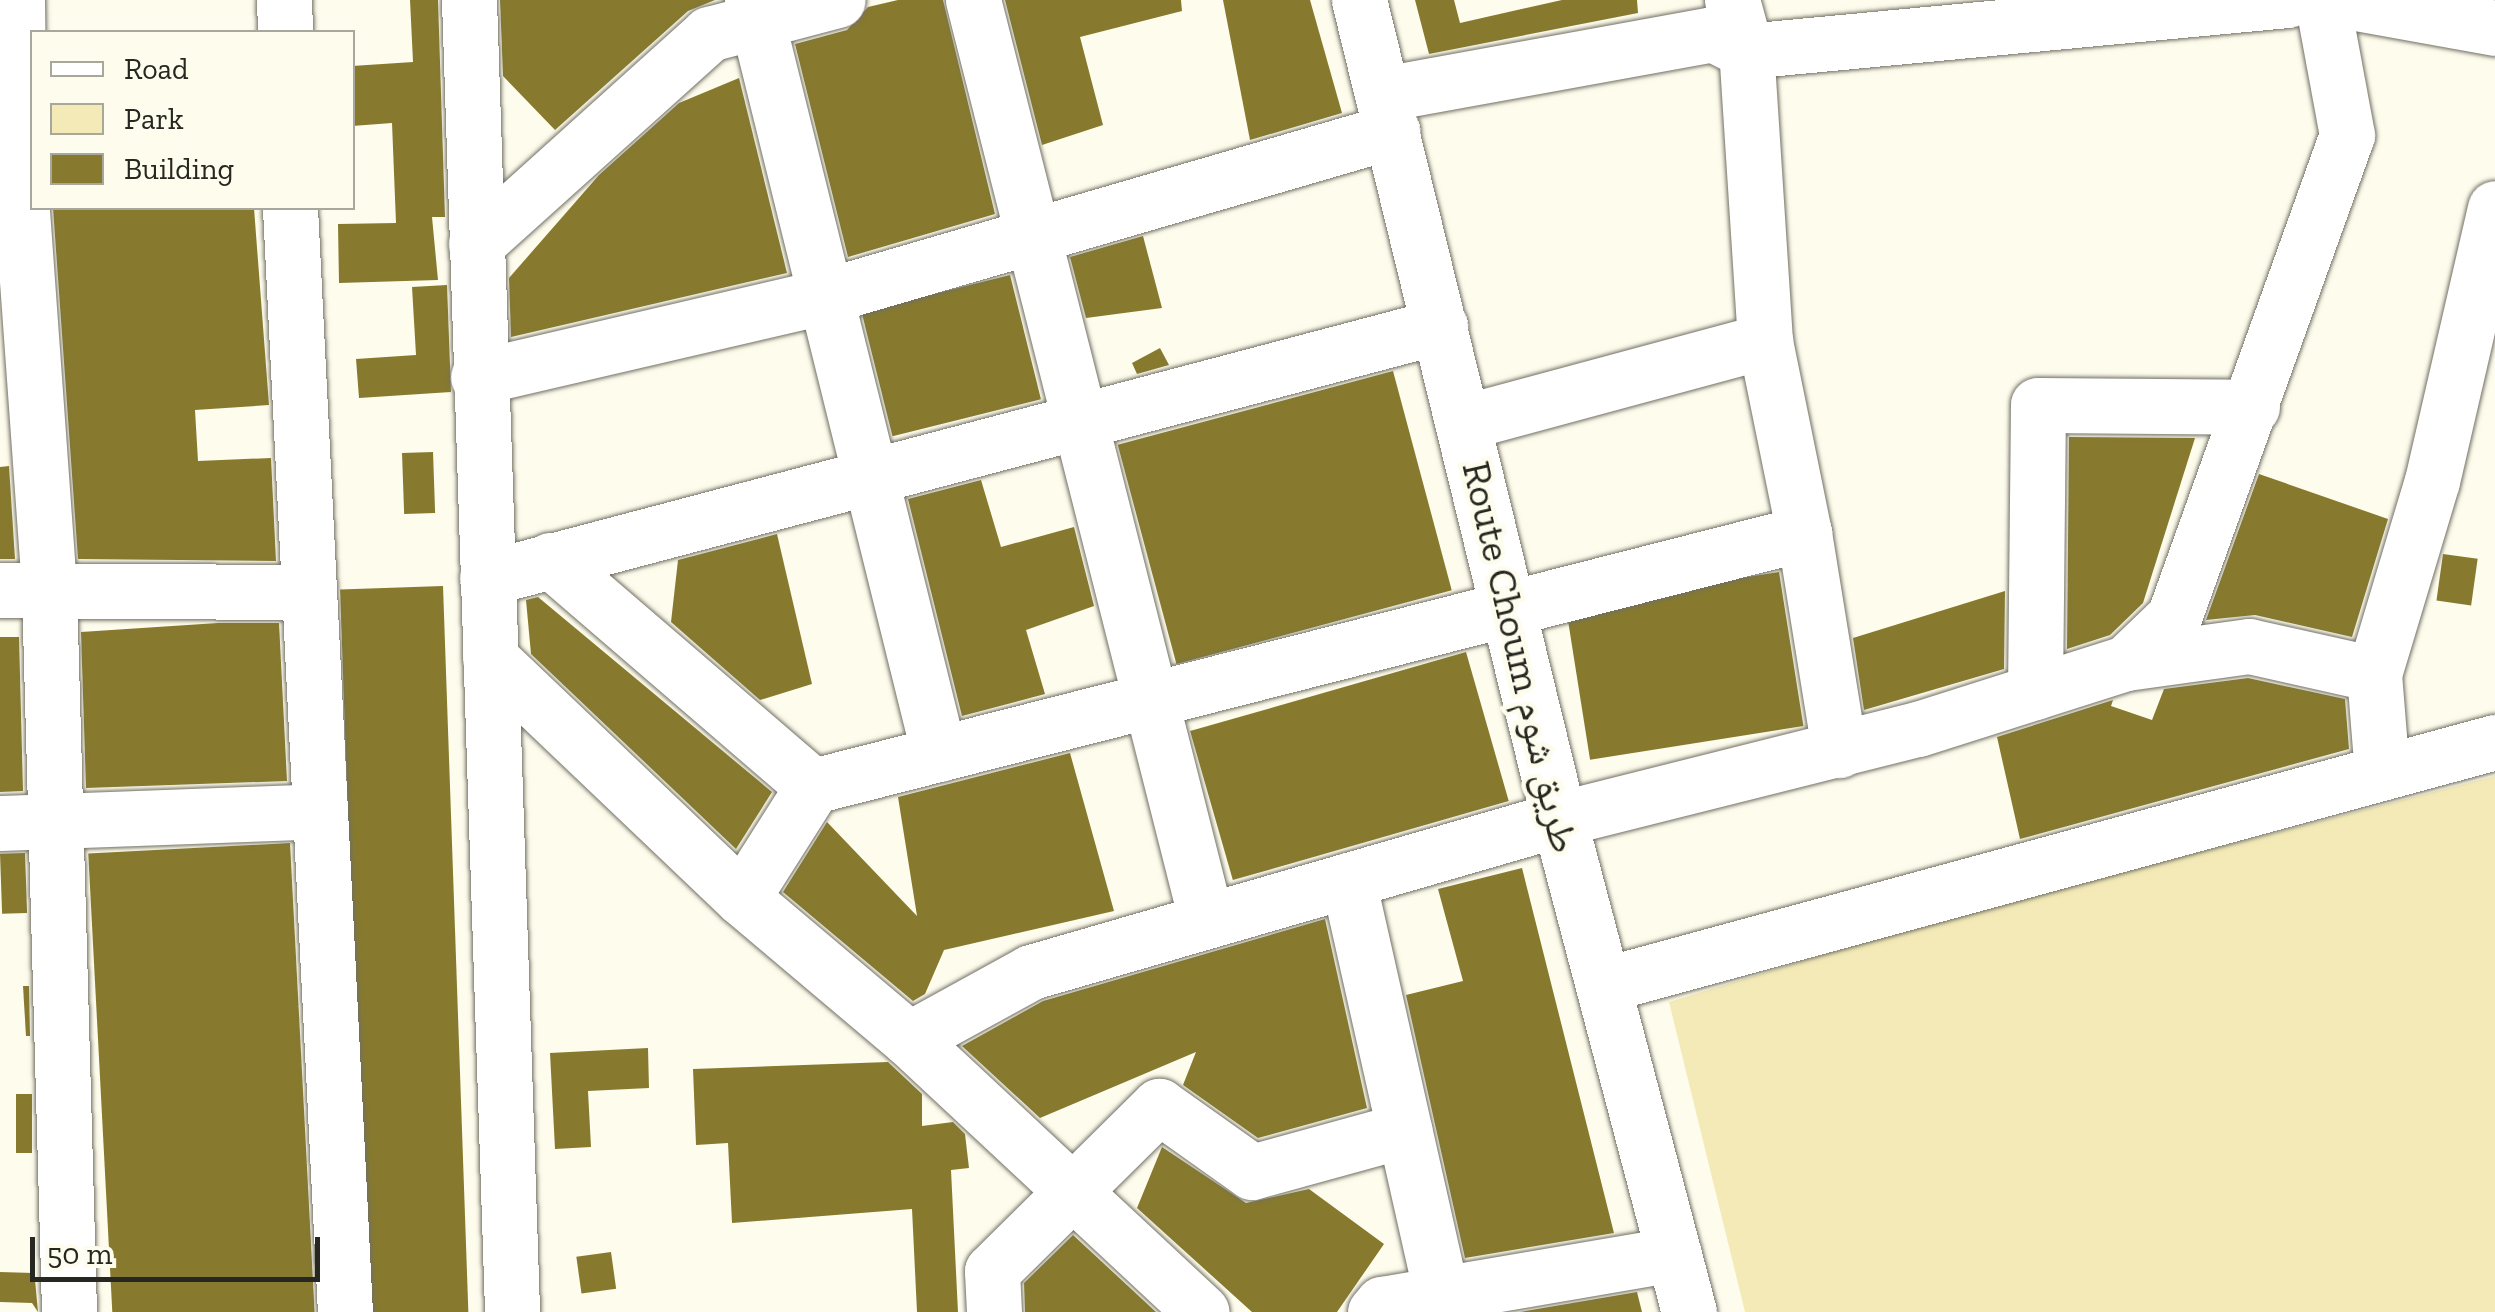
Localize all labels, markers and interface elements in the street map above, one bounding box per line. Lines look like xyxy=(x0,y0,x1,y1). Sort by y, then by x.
legend xyxy=(30,30,355,210)
text: Road xyxy=(124,51,189,87)
text: Park xyxy=(124,101,184,137)
text: Building xyxy=(124,151,234,187)
street label: Route Choum طريق شوم xyxy=(1453,457,1589,857)
scale bar xyxy=(35,1217,325,1279)
text: 50 m xyxy=(47,1236,112,1272)

